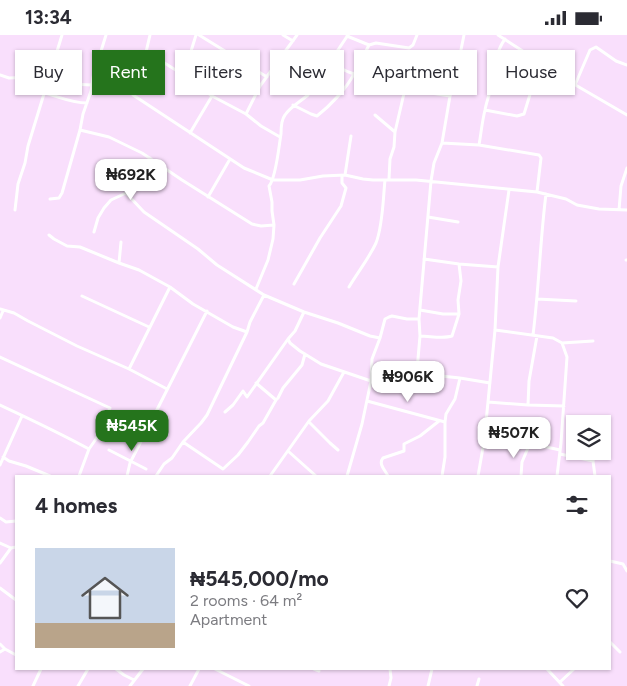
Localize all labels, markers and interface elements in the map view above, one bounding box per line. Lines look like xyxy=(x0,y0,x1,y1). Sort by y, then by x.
text: 13:34 xyxy=(25,6,72,29)
chip: Buy xyxy=(15,50,82,95)
chip: Rent xyxy=(92,50,165,95)
chip: Filters xyxy=(175,50,260,95)
chip: New xyxy=(270,50,344,95)
chip: Apartment xyxy=(354,50,477,95)
chip: House xyxy=(487,50,575,95)
pin: ₦692K xyxy=(96,159,166,201)
text: ₦692K xyxy=(106,165,156,184)
pin: ₦906K xyxy=(373,361,443,403)
text: ₦906K xyxy=(382,367,434,386)
pin: ₦545K xyxy=(97,409,167,452)
map controls xyxy=(566,415,611,460)
button: layers xyxy=(566,415,611,460)
text: ₦545K xyxy=(107,416,157,435)
pin: ₦507K xyxy=(479,417,549,459)
text: ₦507K xyxy=(489,423,539,442)
icon: filters xyxy=(563,491,591,519)
text: 4 homes xyxy=(35,493,117,518)
text: ₦545,000/mo xyxy=(190,566,329,591)
icon: home xyxy=(75,568,135,628)
icon: heart xyxy=(563,584,591,612)
text: 2 rooms · 64 m² xyxy=(190,591,302,610)
text: Apartment xyxy=(190,610,267,629)

